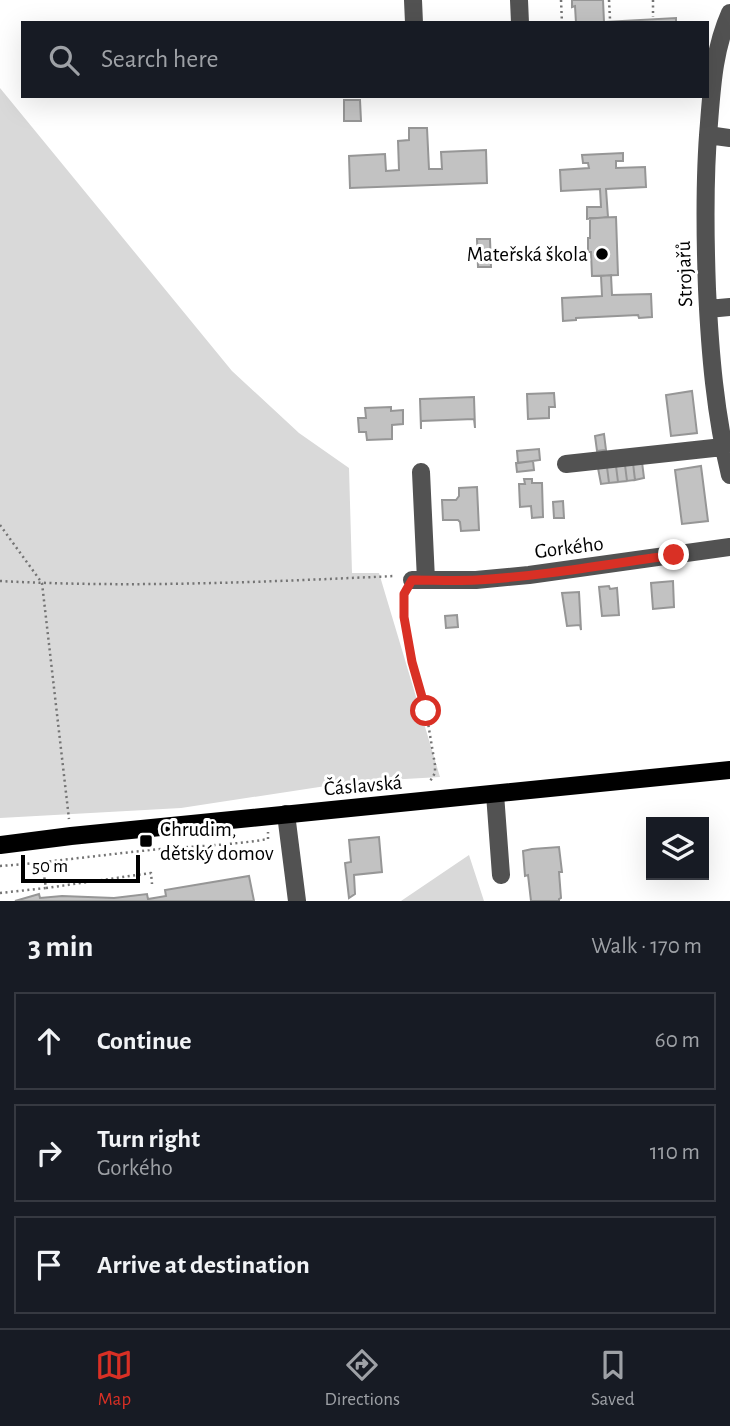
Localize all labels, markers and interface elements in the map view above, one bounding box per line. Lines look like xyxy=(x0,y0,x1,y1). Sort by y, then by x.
search box xyxy=(21,21,709,98)
icon: search xyxy=(45,41,83,79)
text: Search here xyxy=(101,46,219,72)
street label: Strojařů xyxy=(673,240,696,307)
place label: Mateřská škola xyxy=(467,244,588,265)
marker: Mateřská škola xyxy=(594,246,610,262)
street label: Gorkého xyxy=(533,533,605,562)
route end xyxy=(658,539,689,570)
route start xyxy=(410,695,441,726)
street label: Čáslavská xyxy=(323,770,403,799)
map controls xyxy=(646,817,709,880)
button: layers xyxy=(646,817,709,880)
place label: Chrudim, dětský domov xyxy=(160,819,274,864)
marker: Chrudim, dětský domov xyxy=(138,833,154,849)
scale bar xyxy=(21,852,140,884)
text: 50 m xyxy=(32,857,68,876)
text: 3 min xyxy=(28,932,93,962)
text: Walk · 170 m xyxy=(591,935,702,958)
icon: ahead xyxy=(30,1022,68,1060)
text: Continue xyxy=(97,1028,192,1054)
text: 60 m xyxy=(655,1029,700,1052)
text: Turn right xyxy=(97,1126,200,1152)
icon: right xyxy=(30,1134,68,1172)
text: 110 m xyxy=(650,1141,700,1164)
text: Gorkého xyxy=(97,1157,173,1180)
icon: arrive xyxy=(30,1246,68,1284)
text: Arrive at destination xyxy=(97,1252,310,1278)
tab: Map xyxy=(95,1346,133,1411)
tab: Directions xyxy=(324,1346,400,1411)
tab: Saved xyxy=(591,1346,635,1411)

